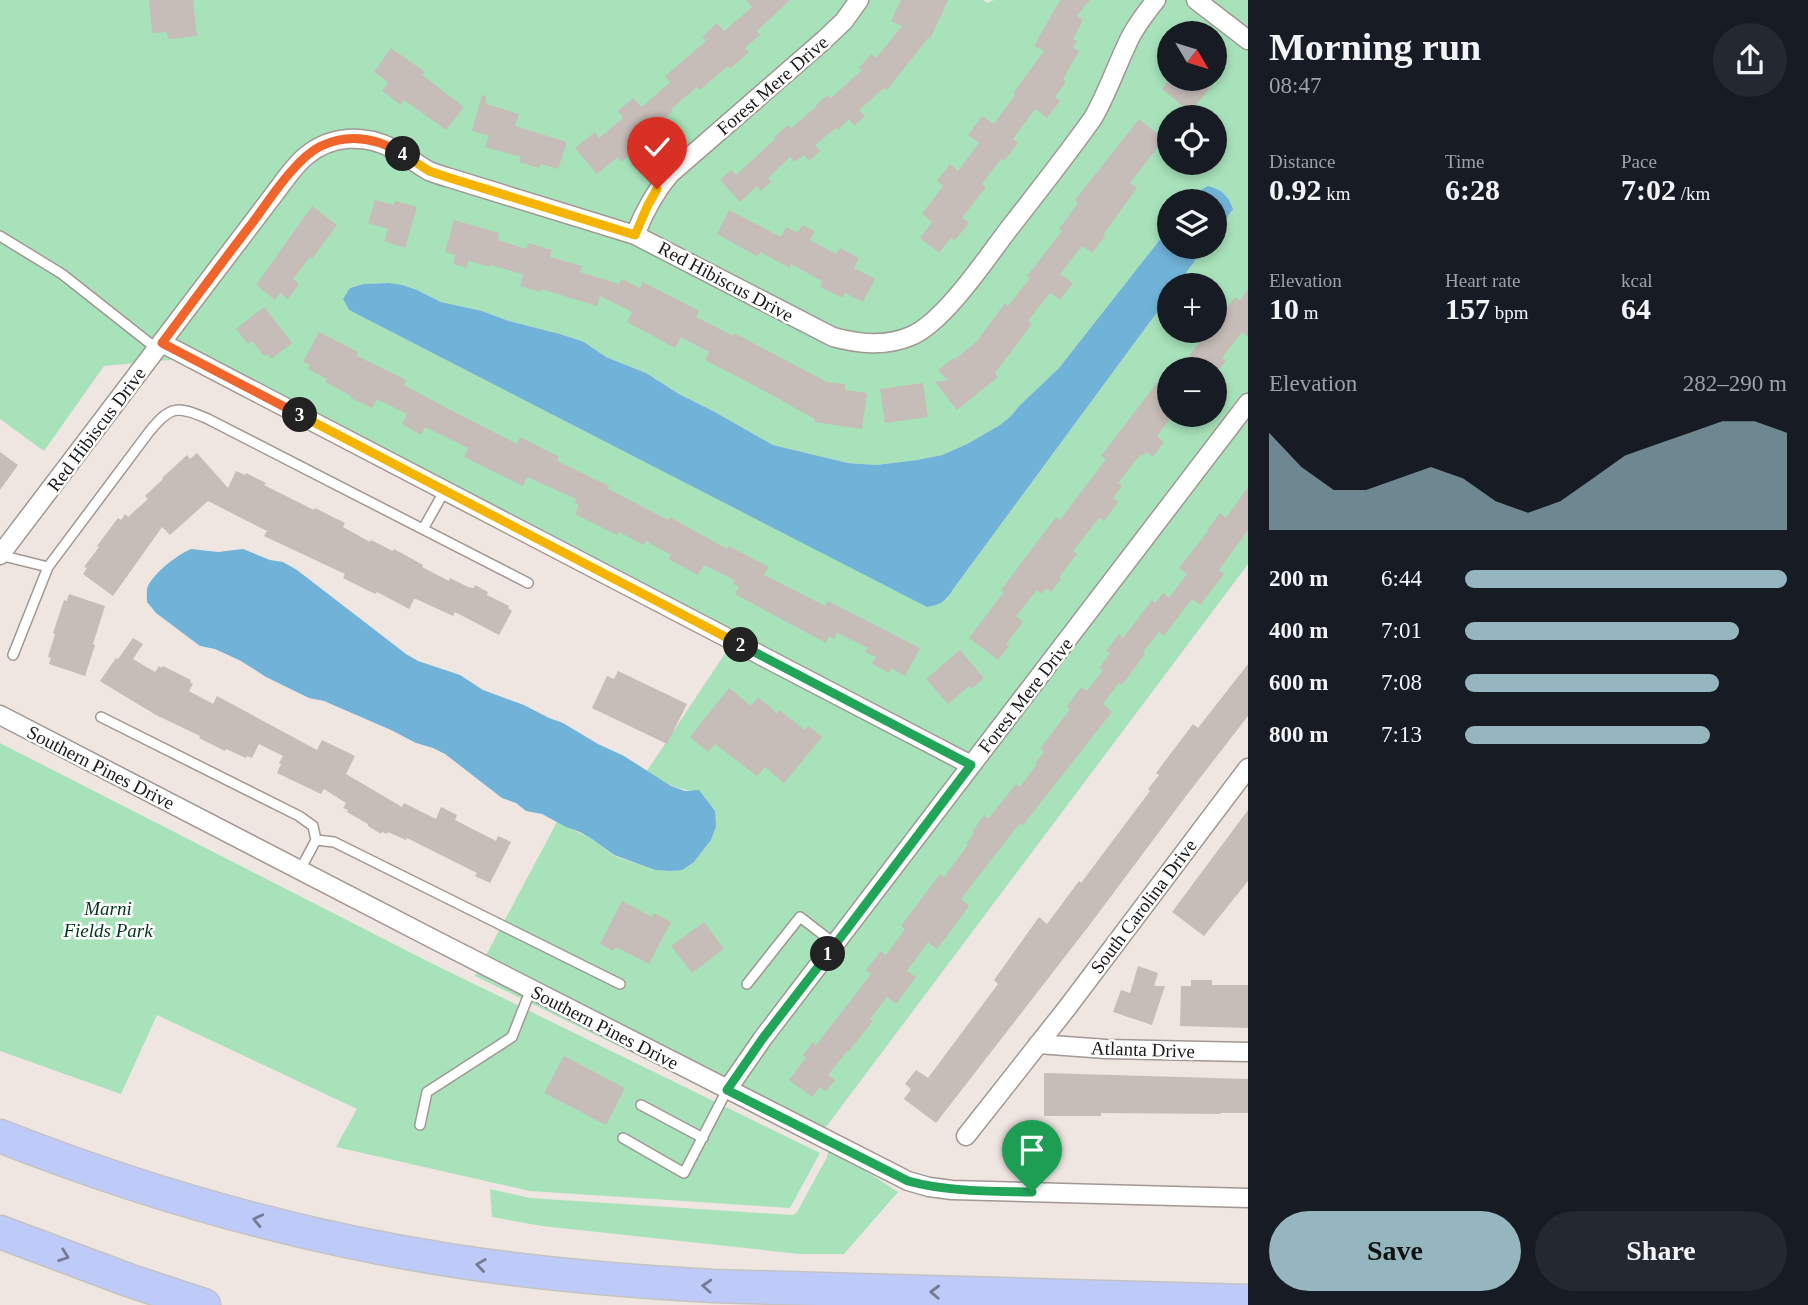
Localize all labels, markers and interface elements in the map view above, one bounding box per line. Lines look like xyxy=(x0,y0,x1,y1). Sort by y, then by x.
north arrow xyxy=(1157,21,1227,91)
map controls xyxy=(1157,21,1227,427)
button: share xyxy=(1713,23,1787,97)
text: Morning run xyxy=(1269,26,1481,68)
street label: Forest Mere Drive xyxy=(712,31,832,139)
text: 08:47 xyxy=(1269,73,1321,98)
button: locate xyxy=(1157,105,1227,175)
pin xyxy=(627,117,687,189)
icon: check xyxy=(638,128,676,166)
pin: 4 xyxy=(386,136,420,172)
text: 4 xyxy=(398,143,407,164)
text: Distance xyxy=(1269,151,1335,172)
text: Time xyxy=(1445,151,1484,172)
text: Pace xyxy=(1621,151,1657,172)
text: 0.92 xyxy=(1269,173,1322,206)
text: 6:28 xyxy=(1445,173,1500,206)
text: 7:02 xyxy=(1621,173,1676,206)
text: km xyxy=(1322,183,1351,204)
text: /km xyxy=(1676,183,1710,204)
button: layers xyxy=(1157,189,1227,259)
street label: Red Hibiscus Drive xyxy=(655,237,797,326)
text: Elevation xyxy=(1269,270,1342,291)
text: Heart rate xyxy=(1445,270,1520,291)
text: kcal xyxy=(1621,270,1653,291)
button: + xyxy=(1157,273,1227,343)
text: 10 xyxy=(1269,292,1299,325)
text: 157 xyxy=(1445,292,1490,325)
text: 64 xyxy=(1621,292,1651,325)
text: m xyxy=(1299,302,1319,323)
text: bpm xyxy=(1490,302,1529,323)
button: − xyxy=(1157,357,1227,427)
street label: Red Hibiscus Drive xyxy=(43,363,150,495)
text: Elevation xyxy=(1269,371,1357,396)
text: 282–290 m xyxy=(1683,371,1787,396)
pin: 3 xyxy=(282,398,318,432)
text: 3 xyxy=(295,404,304,425)
text: 200 m xyxy=(1269,566,1328,591)
text: 6:44 xyxy=(1381,566,1422,591)
text: 400 m xyxy=(1269,618,1328,643)
text: 7:01 xyxy=(1381,618,1422,643)
pin: 2 xyxy=(724,628,758,662)
text: 2 xyxy=(736,634,745,655)
street label: Forest Mere Drive xyxy=(974,634,1077,757)
text: 600 m xyxy=(1269,670,1328,695)
text: 7:08 xyxy=(1381,670,1422,695)
street label: Southern Pines Drive xyxy=(24,721,178,814)
text: 800 m xyxy=(1269,722,1328,747)
text: 7:13 xyxy=(1381,722,1422,747)
street label: South Carolina Drive xyxy=(1086,835,1201,978)
park label: Marni Fields Park xyxy=(62,898,153,941)
pin: 1 xyxy=(810,936,846,972)
text: 1 xyxy=(823,943,832,964)
street label: Southern Pines Drive xyxy=(528,981,682,1074)
street label: Atlanta Drive xyxy=(1091,1037,1195,1062)
pin xyxy=(1002,1120,1062,1192)
icon: arrive xyxy=(1013,1131,1051,1169)
button: Save xyxy=(1269,1211,1521,1291)
button: Share xyxy=(1535,1211,1787,1291)
one-way arrow xyxy=(252,1214,264,1228)
one-way arrow xyxy=(57,1248,69,1262)
one-way arrow xyxy=(475,1257,487,1272)
one-way arrow xyxy=(702,1278,713,1293)
one-way arrow xyxy=(929,1284,940,1300)

